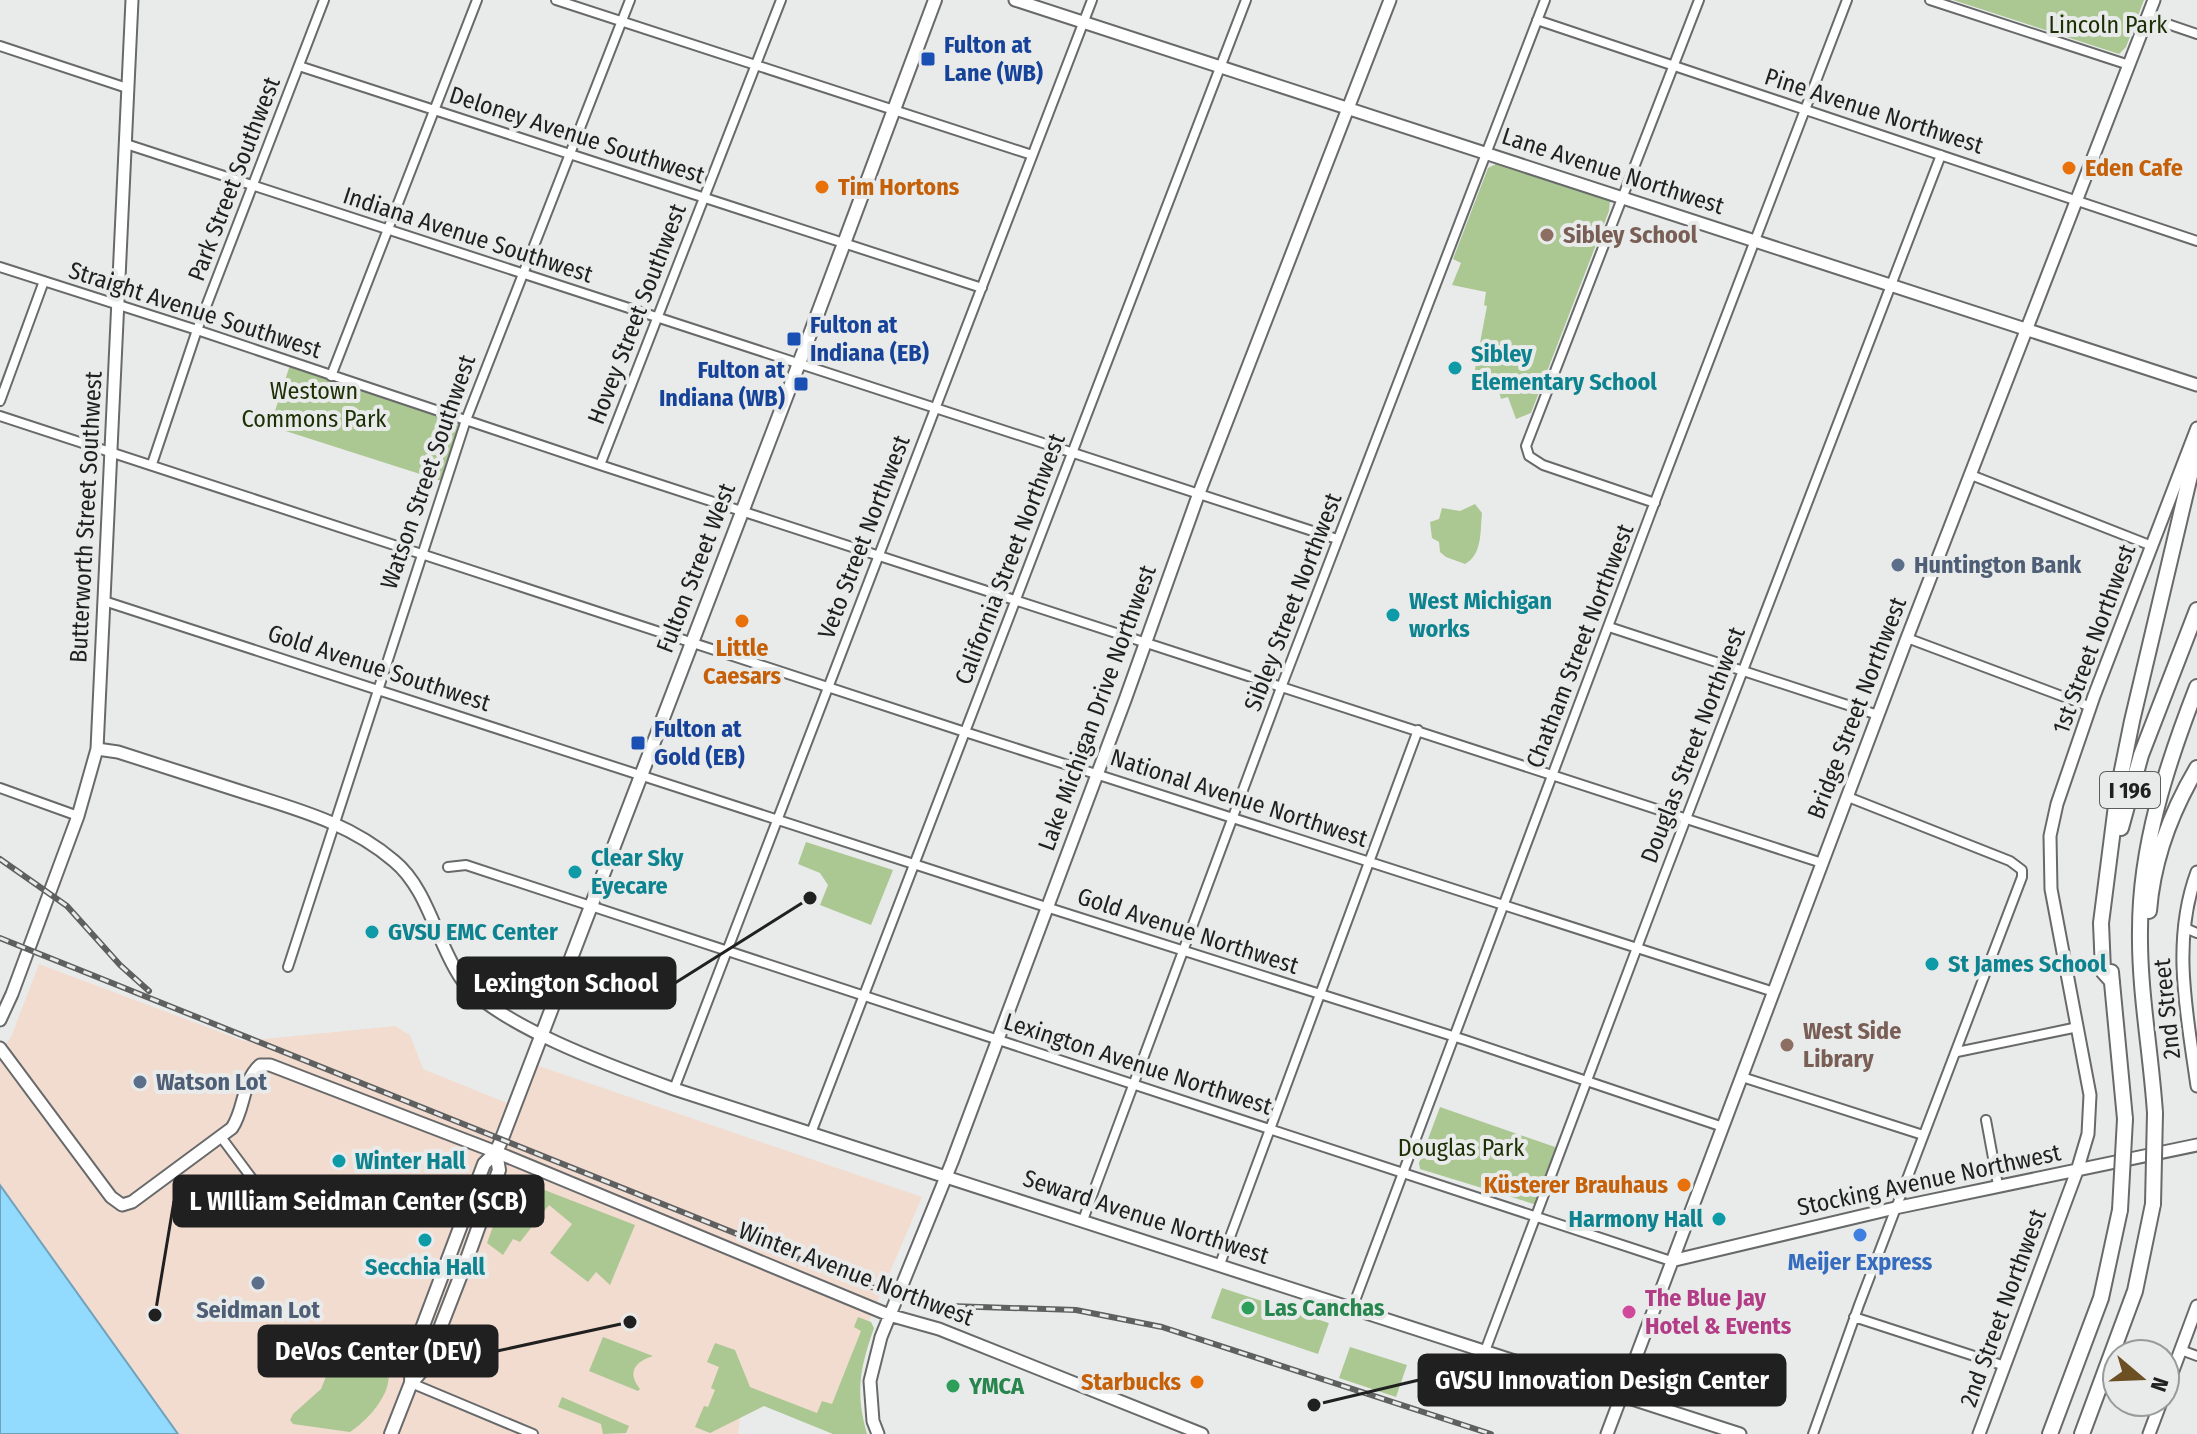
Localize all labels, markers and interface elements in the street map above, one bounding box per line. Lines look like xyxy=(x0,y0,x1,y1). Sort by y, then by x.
park label: Lincoln Park xyxy=(2048,11,2168,39)
place label: Fulton at Lane (WB) xyxy=(944,31,1043,87)
marker: Fulton at Lane (WB) xyxy=(919,50,937,68)
street label: Pine Avenue Northwest xyxy=(1761,62,1987,160)
street label: Park Street Southwest xyxy=(182,73,286,285)
street label: Deloney Avenue Southwest xyxy=(446,81,708,190)
street label: Lane Avenue Northwest xyxy=(1498,122,1728,220)
place label: Eden Cafe xyxy=(2085,154,2183,182)
marker: Eden Cafe xyxy=(2060,159,2078,177)
place label: Tim Hortons xyxy=(838,173,960,201)
marker: Tim Hortons xyxy=(813,178,831,196)
street label: Indiana Avenue Southwest xyxy=(340,181,596,289)
street label: Hovey Street Southwest xyxy=(582,200,692,428)
place label: Sibley School xyxy=(1563,221,1698,249)
marker: Sibley School xyxy=(1538,226,1556,244)
street label: Straight Avenue Southwest xyxy=(65,256,325,364)
place label: Fulton at Indiana (EB) xyxy=(810,311,929,367)
marker: Fulton at Indiana (EB) xyxy=(785,330,803,348)
place label: Sibley Elementary School xyxy=(1471,340,1657,396)
street label: Watson Street Southwest xyxy=(375,351,481,593)
place label: Fulton at Indiana (WB) xyxy=(659,356,786,412)
marker: Sibley Elementary School xyxy=(1446,359,1464,377)
street label: Butterworth Street Southwest xyxy=(64,370,108,664)
marker: Fulton at Indiana (WB) xyxy=(792,375,810,393)
park label: Westown Commons Park xyxy=(241,377,387,433)
street label: California Street Northwest xyxy=(949,429,1071,688)
street label: Veto Street Northwest xyxy=(812,431,916,643)
street label: Fulton Street West xyxy=(651,479,741,657)
street label: Sibley Street Northwest xyxy=(1238,489,1348,715)
street label: Chatham Street Northwest xyxy=(1521,520,1640,772)
street label: 1st Street Northwest xyxy=(2047,540,2141,738)
place label: Huntington Bank xyxy=(1914,551,2082,579)
marker: Huntington Bank xyxy=(1889,556,1907,574)
street label: Lake Michigan Drive Northwest xyxy=(1032,561,1162,855)
place label: West Michigan works xyxy=(1409,587,1552,643)
street label: Bridge Street Northwest xyxy=(1802,593,1912,823)
marker: West Michigan works xyxy=(1384,606,1402,624)
marker: Little Caesars xyxy=(733,612,751,630)
street label: Gold Avenue Southwest xyxy=(264,619,494,717)
street label: Douglas Street Northwest xyxy=(1635,623,1751,867)
place label: Little Caesars xyxy=(703,634,781,690)
place label: Fulton at Gold (EB) xyxy=(654,715,745,771)
marker: Fulton at Gold (EB) xyxy=(629,734,647,752)
street label: National Avenue Northwest xyxy=(1107,743,1371,853)
road number: I 196 xyxy=(2100,772,2160,808)
place label: Clear Sky Eyecare xyxy=(591,844,684,900)
marker: Clear Sky Eyecare xyxy=(566,863,584,881)
street label: Gold Avenue Northwest xyxy=(1074,882,1302,980)
place label: GVSU EMC Center xyxy=(388,918,558,946)
marker: GVSU EMC Center xyxy=(363,923,381,941)
place label: St James School xyxy=(1948,950,2107,978)
marker: St James School xyxy=(1923,955,1941,973)
street label: 2nd Street xyxy=(2148,957,2186,1061)
callout: Lexington School xyxy=(458,958,675,1008)
text: Lexington School xyxy=(474,968,659,999)
street label: Lexington Avenue Northwest xyxy=(1000,1007,1276,1121)
place label: West Side Library xyxy=(1803,1017,1901,1073)
marker: West Side Library xyxy=(1778,1036,1796,1054)
place label: Watson Lot xyxy=(156,1068,268,1096)
marker: Watson Lot xyxy=(131,1073,149,1091)
park label: Douglas Park xyxy=(1398,1134,1525,1162)
street label: Stocking Avenue Northwest xyxy=(1795,1138,2063,1222)
place label: Winter Hall xyxy=(355,1147,466,1175)
marker: Winter Hall xyxy=(330,1152,348,1170)
street label: Seward Avenue Northwest xyxy=(1020,1164,1273,1270)
place label: Küsterer Brauhaus xyxy=(1484,1171,1668,1199)
callout: L WIlliam Seidman Center (SCB) xyxy=(174,1176,543,1226)
marker: Küsterer Brauhaus xyxy=(1675,1176,1693,1194)
text: L WIlliam Seidman Center (SCB) xyxy=(190,1186,527,1217)
place label: Harmony Hall xyxy=(1569,1205,1703,1233)
street label: 2nd Street Northwest xyxy=(1954,1205,2052,1411)
marker: Harmony Hall xyxy=(1710,1210,1728,1228)
street label: Winter Avenue Northwest xyxy=(735,1216,978,1332)
marker: Meijer Express xyxy=(1851,1226,1869,1244)
marker: Secchia Hall xyxy=(416,1231,434,1249)
place label: Meijer Express xyxy=(1788,1248,1933,1276)
place label: Secchia Hall xyxy=(365,1253,485,1281)
marker: Seidman Lot xyxy=(249,1274,267,1292)
place label: The Blue Jay Hotel & Events xyxy=(1645,1284,1792,1340)
place label: Las Canchas xyxy=(1264,1294,1385,1322)
place label: Seidman Lot xyxy=(196,1296,320,1324)
marker: Las Canchas xyxy=(1239,1299,1257,1317)
marker: The Blue Jay Hotel & Events xyxy=(1620,1303,1638,1321)
callout: DeVos Center (DEV) xyxy=(259,1326,497,1376)
text: DeVos Center (DEV) xyxy=(275,1336,481,1367)
north arrow xyxy=(2101,1338,2181,1418)
callout: GVSU Innovation Design Center xyxy=(1419,1355,1785,1405)
text: GVSU Innovation Design Center xyxy=(1435,1365,1770,1396)
place label: Starbucks xyxy=(1081,1368,1181,1396)
place label: YMCA xyxy=(968,1372,1025,1400)
marker: Starbucks xyxy=(1188,1373,1206,1391)
text: N xyxy=(2145,1374,2174,1395)
marker: YMCA xyxy=(944,1377,962,1395)

